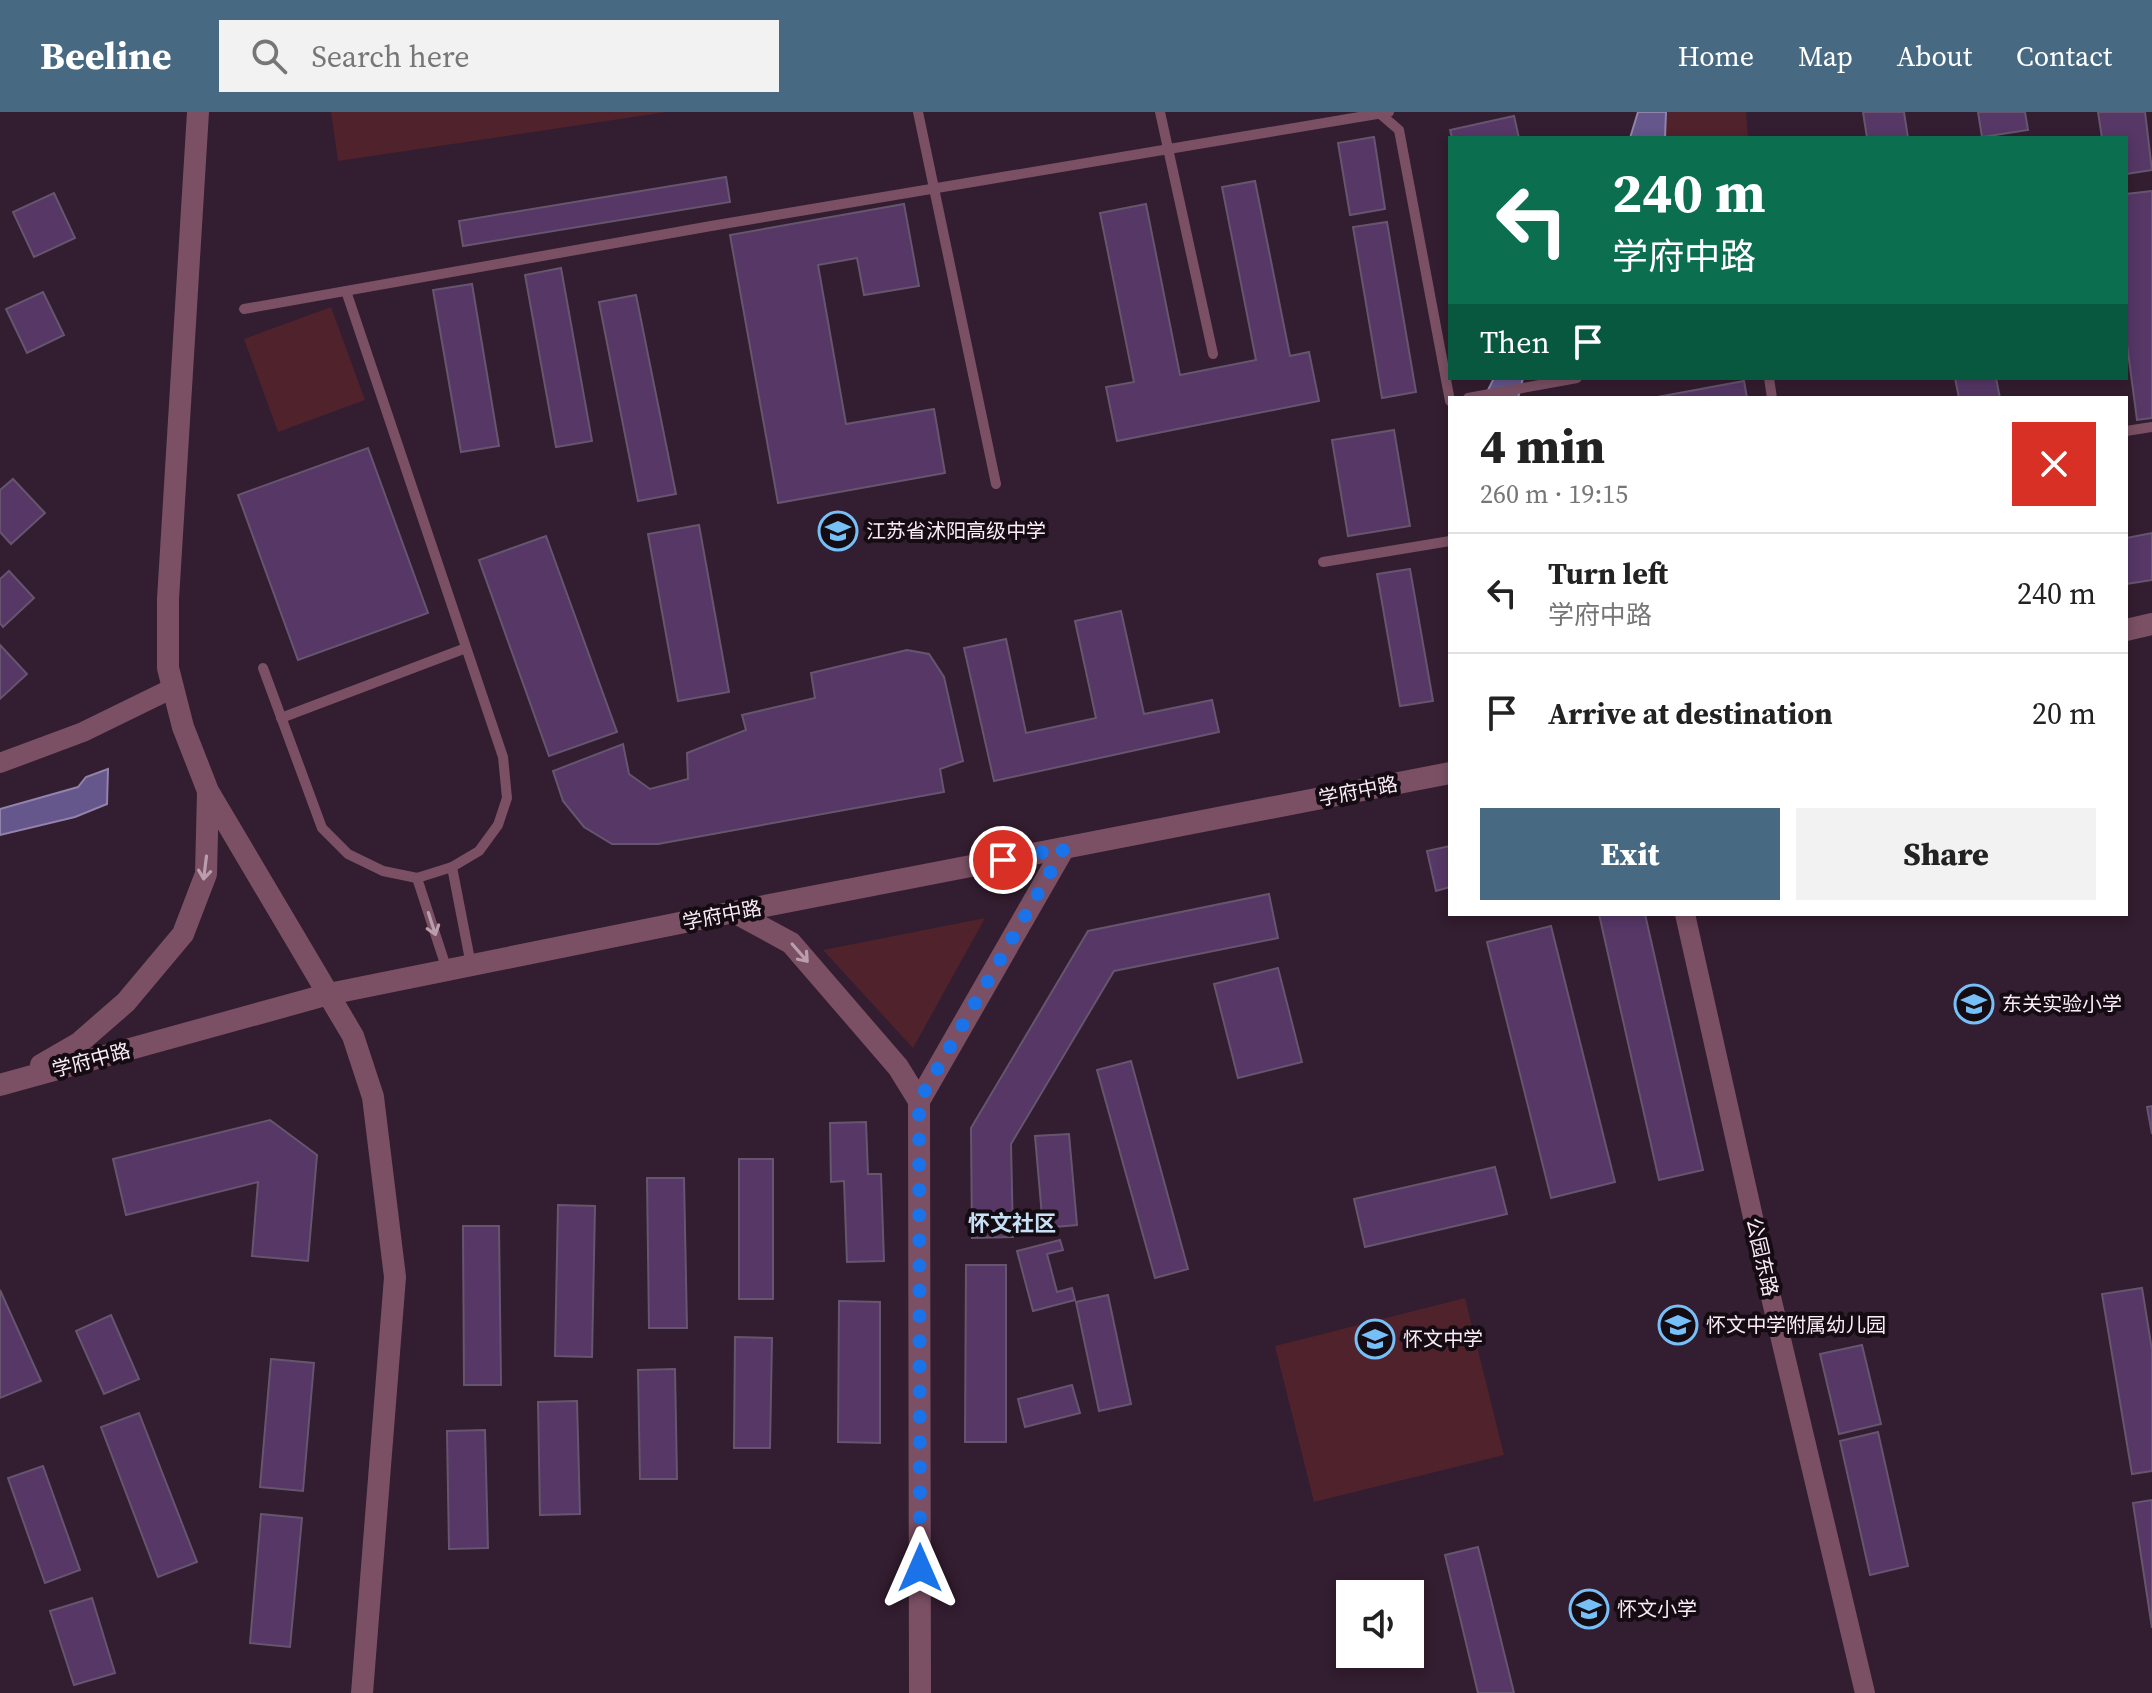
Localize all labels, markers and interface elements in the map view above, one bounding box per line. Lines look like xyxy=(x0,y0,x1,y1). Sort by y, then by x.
search box xyxy=(219,20,779,92)
text: Beeline xyxy=(40,30,171,82)
icon: search xyxy=(247,34,291,78)
text: Search here xyxy=(311,36,470,77)
text: Home xyxy=(1678,37,1754,75)
text: Map xyxy=(1798,37,1853,75)
text: About xyxy=(1897,37,1972,75)
text: Contact xyxy=(2016,37,2112,75)
text: 240 m xyxy=(1612,154,1766,231)
icon: left xyxy=(1480,168,1584,272)
text: 学府中路 xyxy=(1612,232,1756,281)
icon: arrive xyxy=(1566,320,1610,364)
text: Then xyxy=(1480,322,1550,363)
text: 4 min xyxy=(1480,413,1605,479)
button: close xyxy=(2012,422,2096,506)
text: 260 m · 19:15 xyxy=(1480,476,1628,512)
school or university icon: 江苏省沭阳高级中学 xyxy=(817,510,859,552)
place label: 江苏省沭阳高级中学 xyxy=(866,517,1046,545)
text: Turn left xyxy=(1548,553,1668,594)
icon: left xyxy=(1480,571,1524,615)
text: 240 m xyxy=(2017,573,2096,614)
text: 学府中路 xyxy=(1548,597,1652,633)
icon: arrive xyxy=(1480,691,1524,735)
text: Arrive at destination xyxy=(1548,693,1833,734)
text: 20 m xyxy=(2032,693,2096,734)
street label: 学府中路 xyxy=(1316,770,1400,812)
button: Exit xyxy=(1480,808,1780,900)
button: Share xyxy=(1796,808,2096,900)
pin xyxy=(969,826,1037,894)
icon: arrive xyxy=(981,838,1025,882)
one-way arrow xyxy=(197,855,212,881)
street label: 学府中路 xyxy=(680,894,764,936)
one-way arrow xyxy=(426,911,440,936)
one-way arrow xyxy=(790,942,808,962)
school or university icon: 东关实验小学 xyxy=(1953,983,1995,1025)
place label: 东关实验小学 xyxy=(2002,990,2122,1018)
street label: 学府中路 xyxy=(49,1036,133,1084)
district label: 怀文社区 xyxy=(968,1208,1056,1238)
street label: 公园东路 xyxy=(1739,1215,1785,1299)
school or university icon: 怀文中学附属幼儿园 xyxy=(1657,1304,1699,1346)
place label: 怀文中学附属幼儿园 xyxy=(1706,1311,1886,1339)
school or university icon: 怀文中学 xyxy=(1354,1318,1396,1360)
place label: 怀文中学 xyxy=(1403,1325,1483,1353)
position arrow xyxy=(878,1526,962,1610)
map controls xyxy=(1336,1580,1424,1668)
button: sound xyxy=(1336,1580,1424,1668)
school or university icon: 怀文小学 xyxy=(1568,1588,1610,1630)
place label: 怀文小学 xyxy=(1617,1595,1697,1623)

